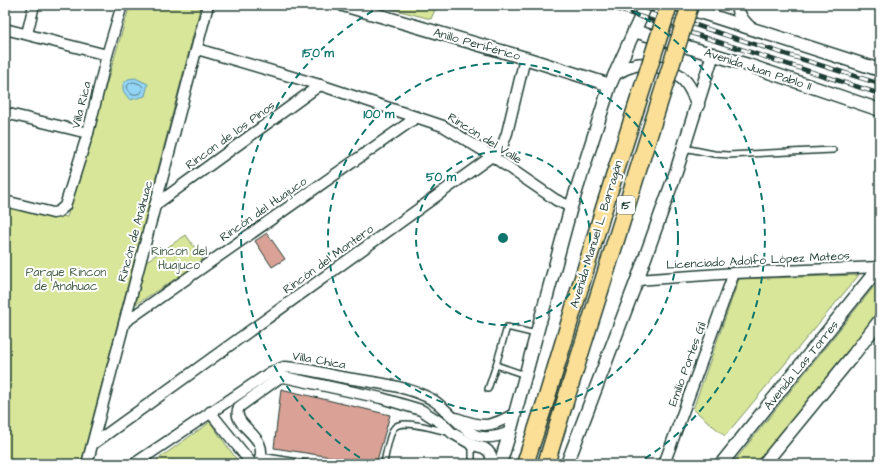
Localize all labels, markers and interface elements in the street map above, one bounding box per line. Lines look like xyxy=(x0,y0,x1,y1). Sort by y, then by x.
street label: Anillo Periférico xyxy=(431,24,523,65)
street label: Avenida Juan Pablo II xyxy=(702,44,814,95)
text: 150 m xyxy=(302,45,335,62)
street label: Villa Rica xyxy=(67,80,96,131)
street label: Rincon de los Pinos xyxy=(182,97,278,174)
text: 100 m xyxy=(364,106,395,123)
street label: Rincón del Valle xyxy=(444,109,526,168)
street label: Avenida Manuel L. Barragán xyxy=(566,158,628,310)
text: 50 m xyxy=(426,169,457,186)
street label: Rincón del Huajuco xyxy=(216,173,311,246)
street label: Rincón de Anáhuac xyxy=(114,178,157,284)
road number: 15 xyxy=(617,196,635,214)
street label: Rincón del Montero xyxy=(280,221,377,298)
centre of rings xyxy=(496,231,510,245)
park label: Rincon del Huajuco xyxy=(151,243,207,274)
street label: Licenciado Adolfo López Mateos xyxy=(666,247,850,274)
park label: Parque Rincon de Anahuac xyxy=(26,264,106,295)
street label: Avenida Las Torres xyxy=(760,317,843,414)
street label: Emilio Portes Gil xyxy=(664,319,711,409)
street label: Villa Chica xyxy=(291,347,347,374)

